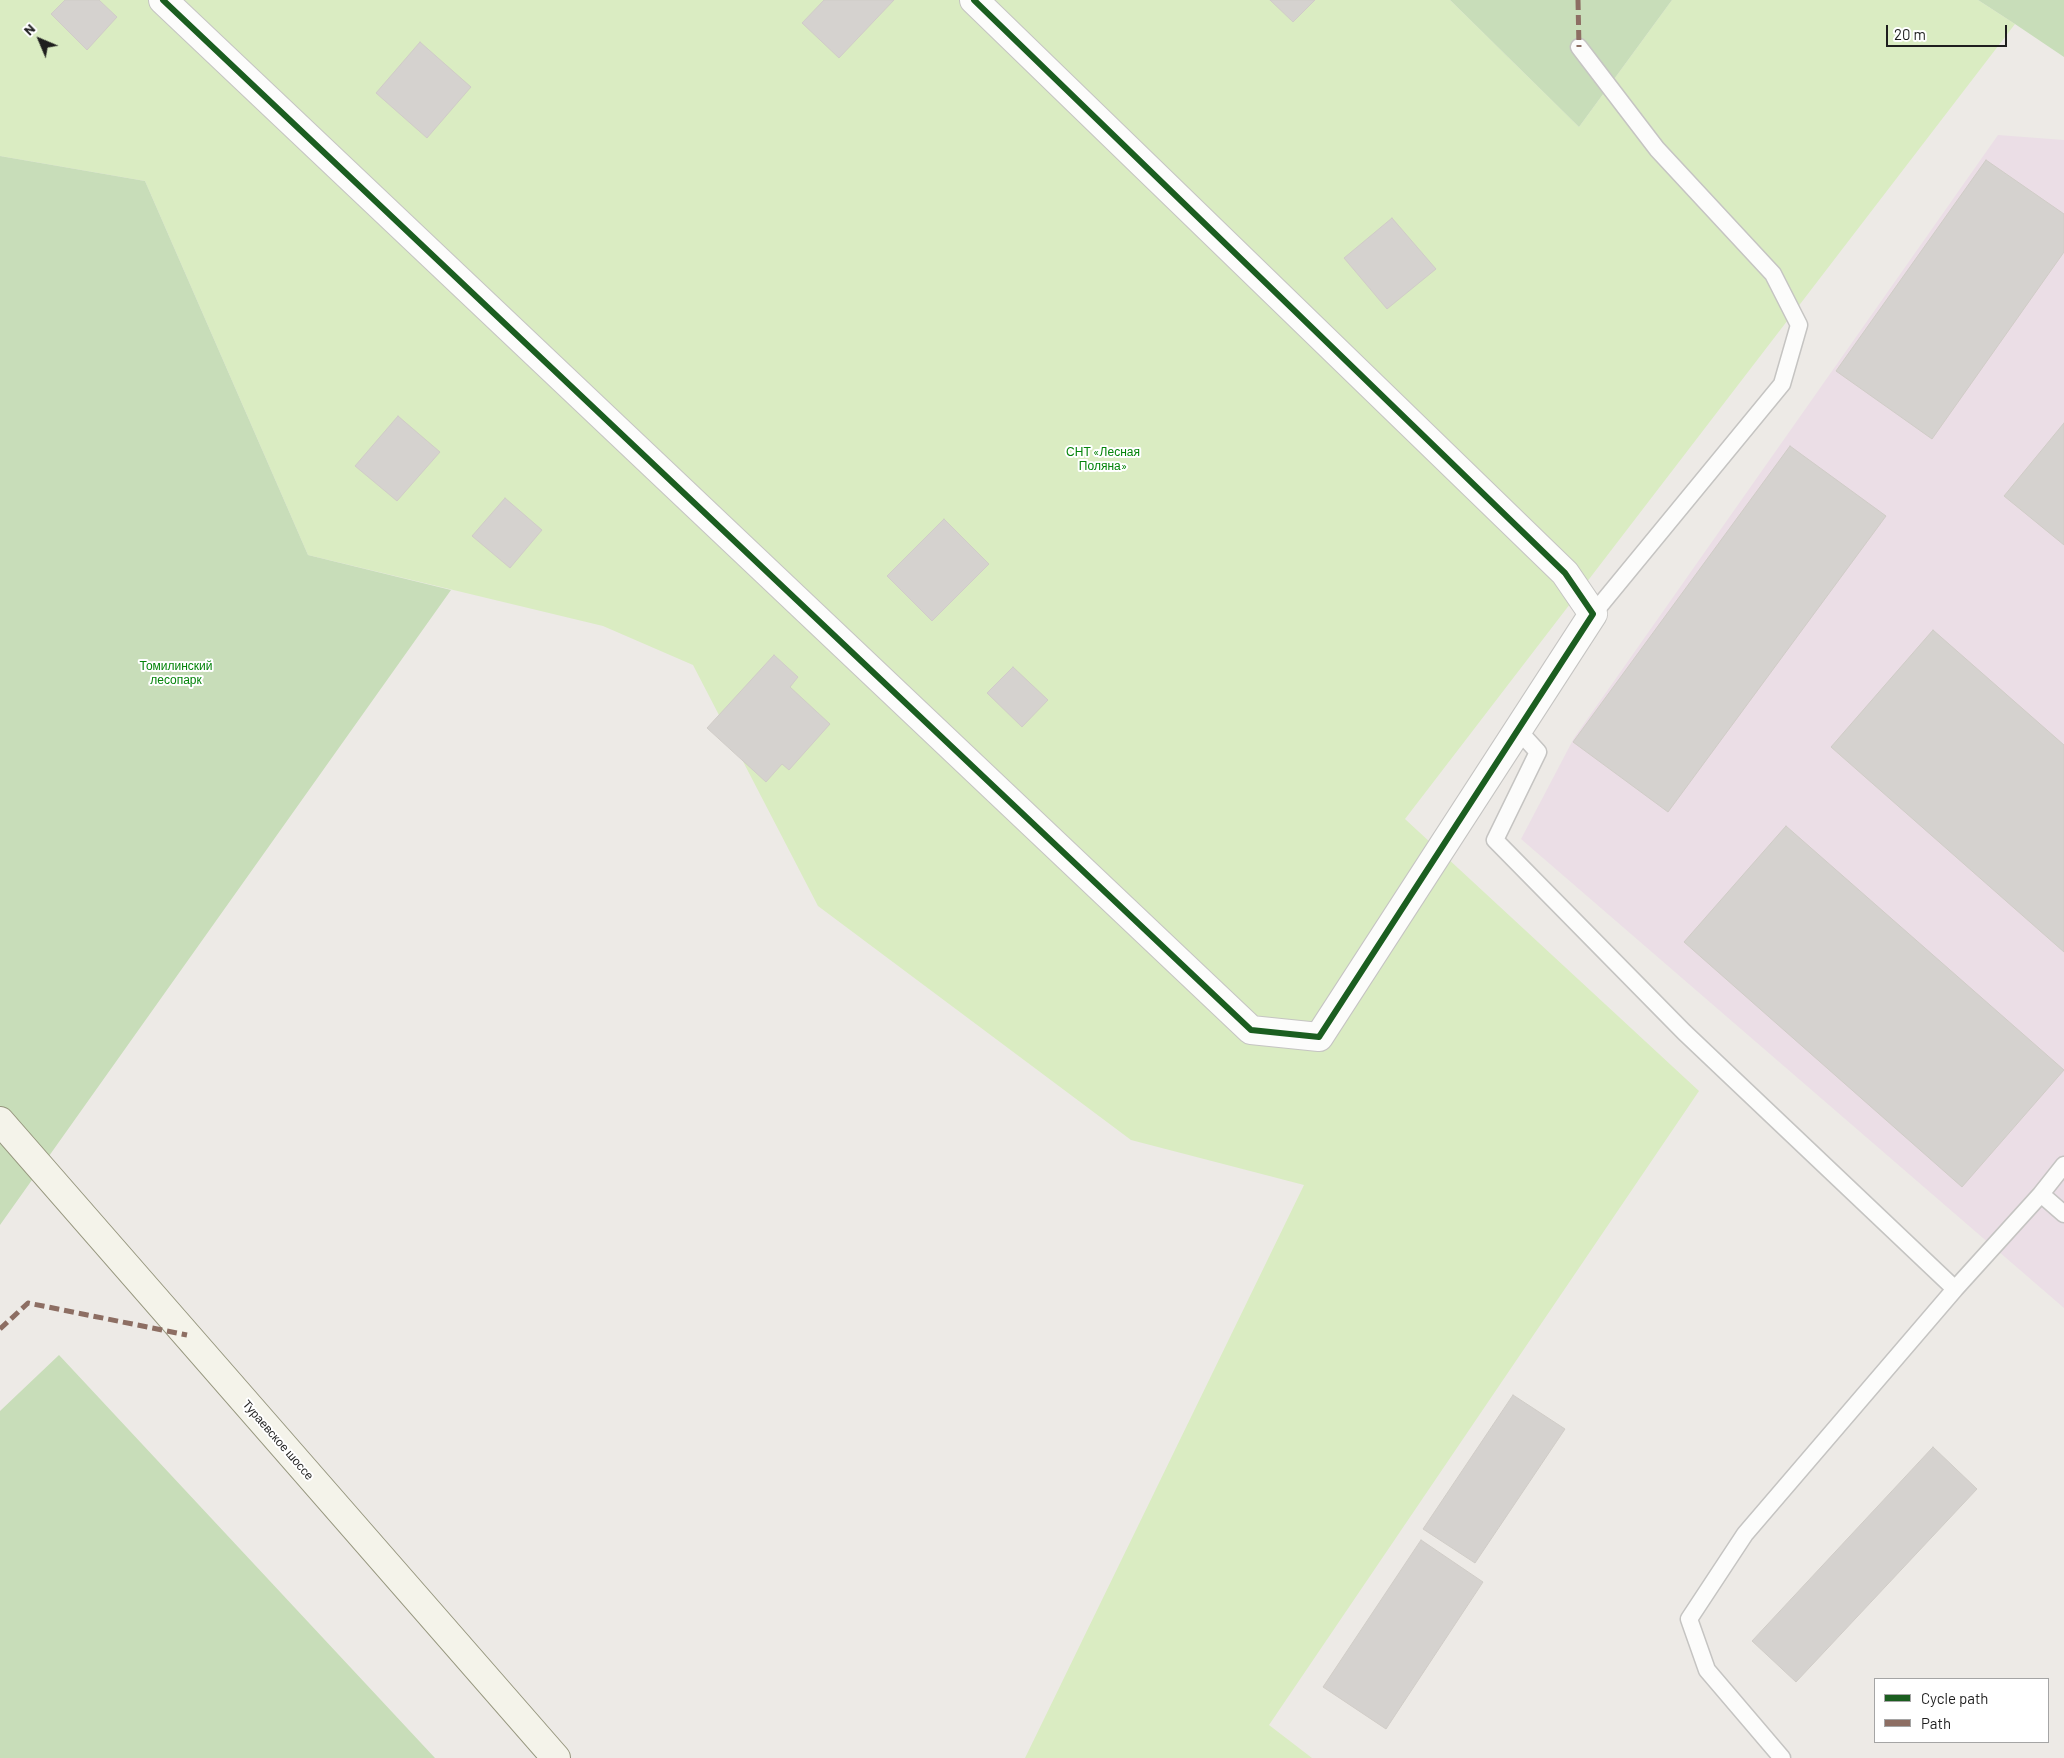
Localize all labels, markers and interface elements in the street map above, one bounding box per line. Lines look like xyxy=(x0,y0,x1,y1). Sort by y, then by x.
north arrow xyxy=(15,15,65,65)
scale bar xyxy=(1889,15,2010,47)
text: N xyxy=(20,20,38,38)
text: 20 m xyxy=(1894,25,1926,43)
park label: СНТ «Лесная Поляна» xyxy=(1066,445,1140,473)
park label: Томилинский лесопарк xyxy=(139,659,213,687)
street label: Тураевское шоссе xyxy=(239,1397,317,1483)
legend xyxy=(1874,1678,2049,1743)
text: Cycle path xyxy=(1921,1689,1988,1707)
text: Path xyxy=(1921,1714,1951,1732)

